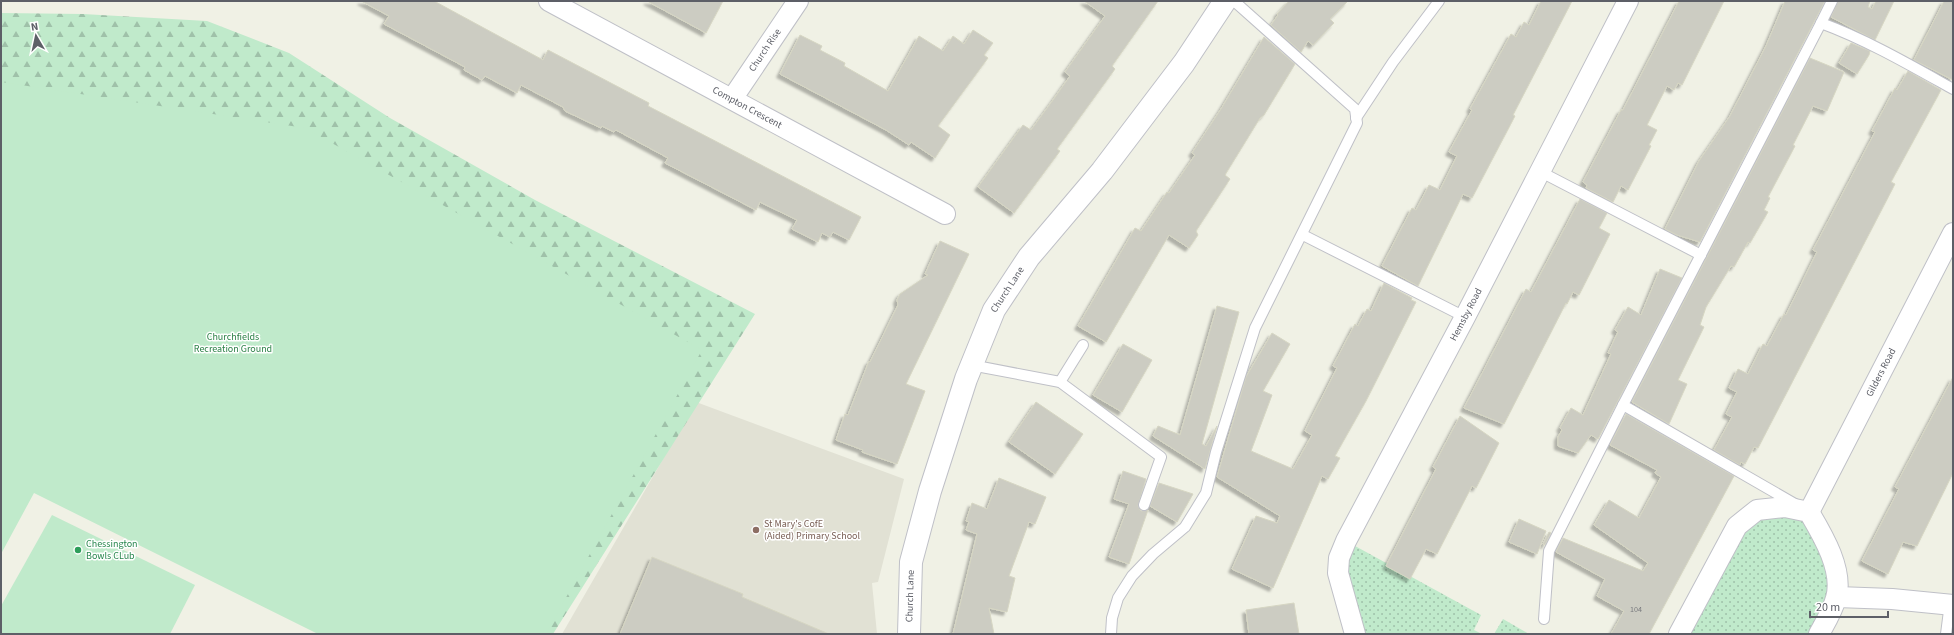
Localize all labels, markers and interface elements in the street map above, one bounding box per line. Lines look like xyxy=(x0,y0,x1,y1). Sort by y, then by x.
north arrow xyxy=(16,16,56,56)
text: N xyxy=(30,19,39,35)
street label: Church Rise xyxy=(745,26,785,74)
street label: Compton Crescent xyxy=(710,83,785,132)
street label: Church Lane xyxy=(987,264,1028,315)
street label: Hemsby Road xyxy=(1447,286,1486,343)
park label: Churchfields Recreation Ground xyxy=(194,330,272,356)
street label: Gilders Road xyxy=(1863,346,1899,399)
place label: St Mary's CofE (Aided) Primary School xyxy=(764,517,861,543)
marker: St Mary's CofE (Aided) Primary School xyxy=(751,525,761,535)
place label: Chessington Bowls CLub xyxy=(86,537,138,563)
marker: Chessington Bowls CLub xyxy=(73,545,83,555)
street label: Church Lane xyxy=(902,570,918,622)
scale bar xyxy=(1810,593,1888,619)
text: 20 m xyxy=(1816,599,1840,616)
house number: 104 xyxy=(1630,604,1642,615)

